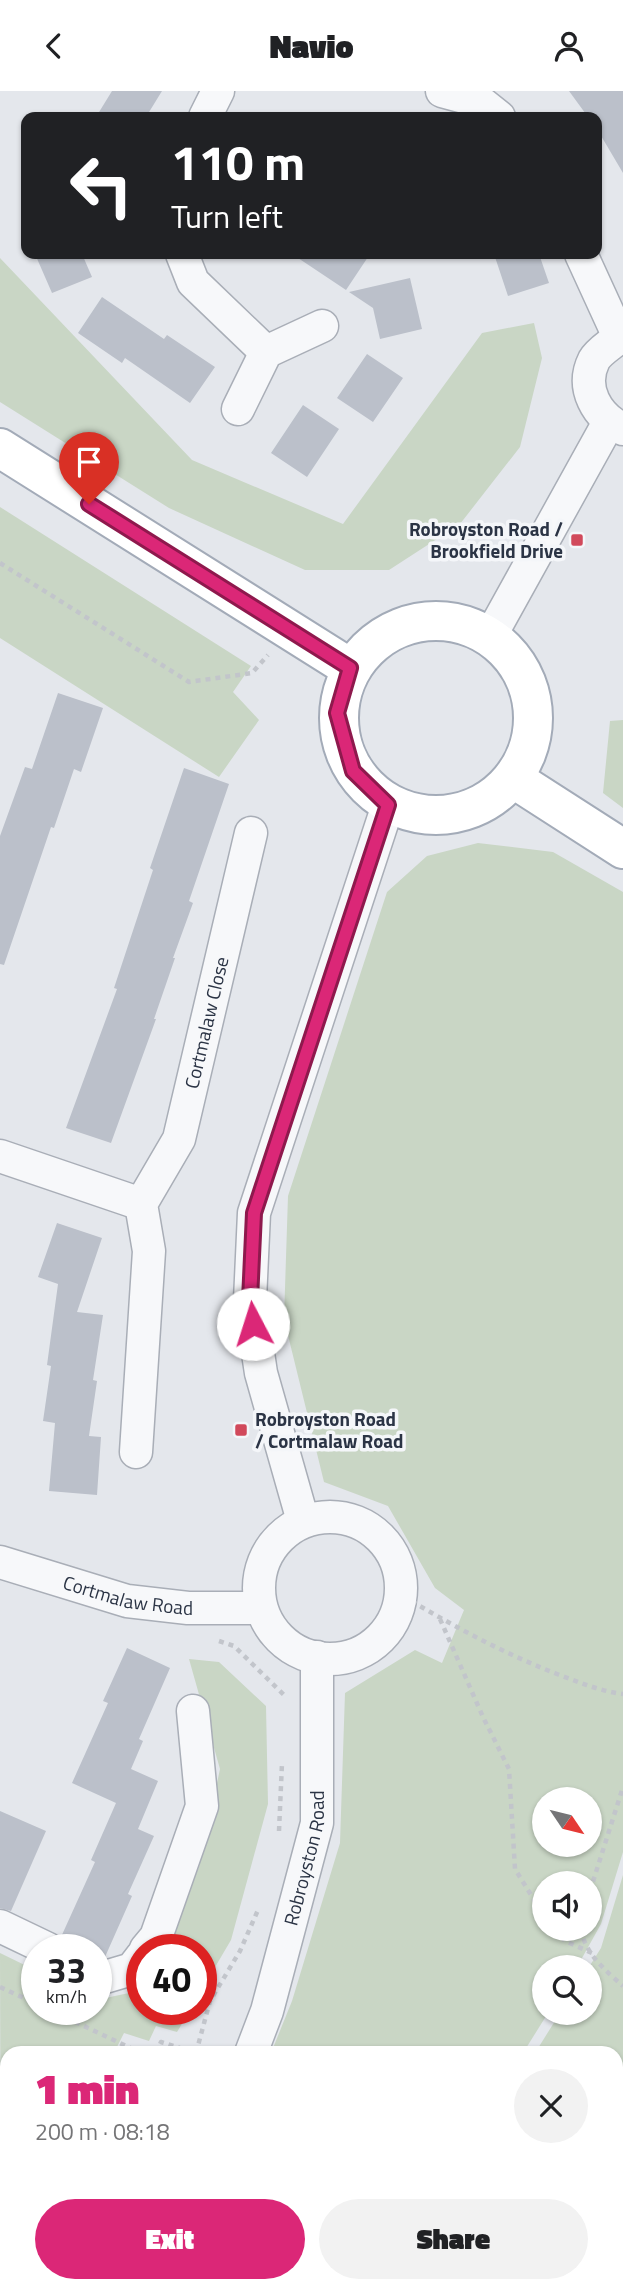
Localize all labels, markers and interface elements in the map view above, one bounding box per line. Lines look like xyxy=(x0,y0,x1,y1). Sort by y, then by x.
text: Navio xyxy=(270,22,353,70)
icon: back xyxy=(35,27,73,65)
icon: person xyxy=(550,27,588,65)
text: 110 m xyxy=(171,124,305,199)
icon: left xyxy=(56,140,147,231)
text: Turn left xyxy=(171,192,283,240)
pin xyxy=(59,432,119,504)
icon: arrive xyxy=(70,443,108,481)
place label: Robroyston Road / Brookfield Drive xyxy=(409,514,563,565)
marker: Robroyston Road / Brookfield Drive xyxy=(569,532,585,548)
street label: Cortmalaw Close xyxy=(176,954,235,1091)
position arrow xyxy=(216,1287,290,1361)
place label: Robroyston Road / Cortmalaw Road xyxy=(255,1404,403,1455)
marker: Robroyston Road / Cortmalaw Road xyxy=(233,1422,249,1438)
street label: Cortmalaw Road xyxy=(60,1567,193,1622)
north arrow xyxy=(532,1787,602,1857)
map controls xyxy=(532,1787,602,2025)
street label: Robroyston Road xyxy=(275,1790,331,1929)
button: sound xyxy=(532,1871,602,1941)
speed limit sign: 40 xyxy=(126,1934,217,2025)
text: 33 xyxy=(47,1943,86,1997)
button: search xyxy=(532,1955,602,2025)
text: km/h xyxy=(46,1983,87,2010)
text: 1 min xyxy=(35,2056,139,2120)
button: close xyxy=(514,2069,588,2143)
text: 200 m · 08:18 xyxy=(35,2114,170,2149)
button: Exit xyxy=(35,2199,305,2279)
button: Share xyxy=(319,2199,588,2279)

